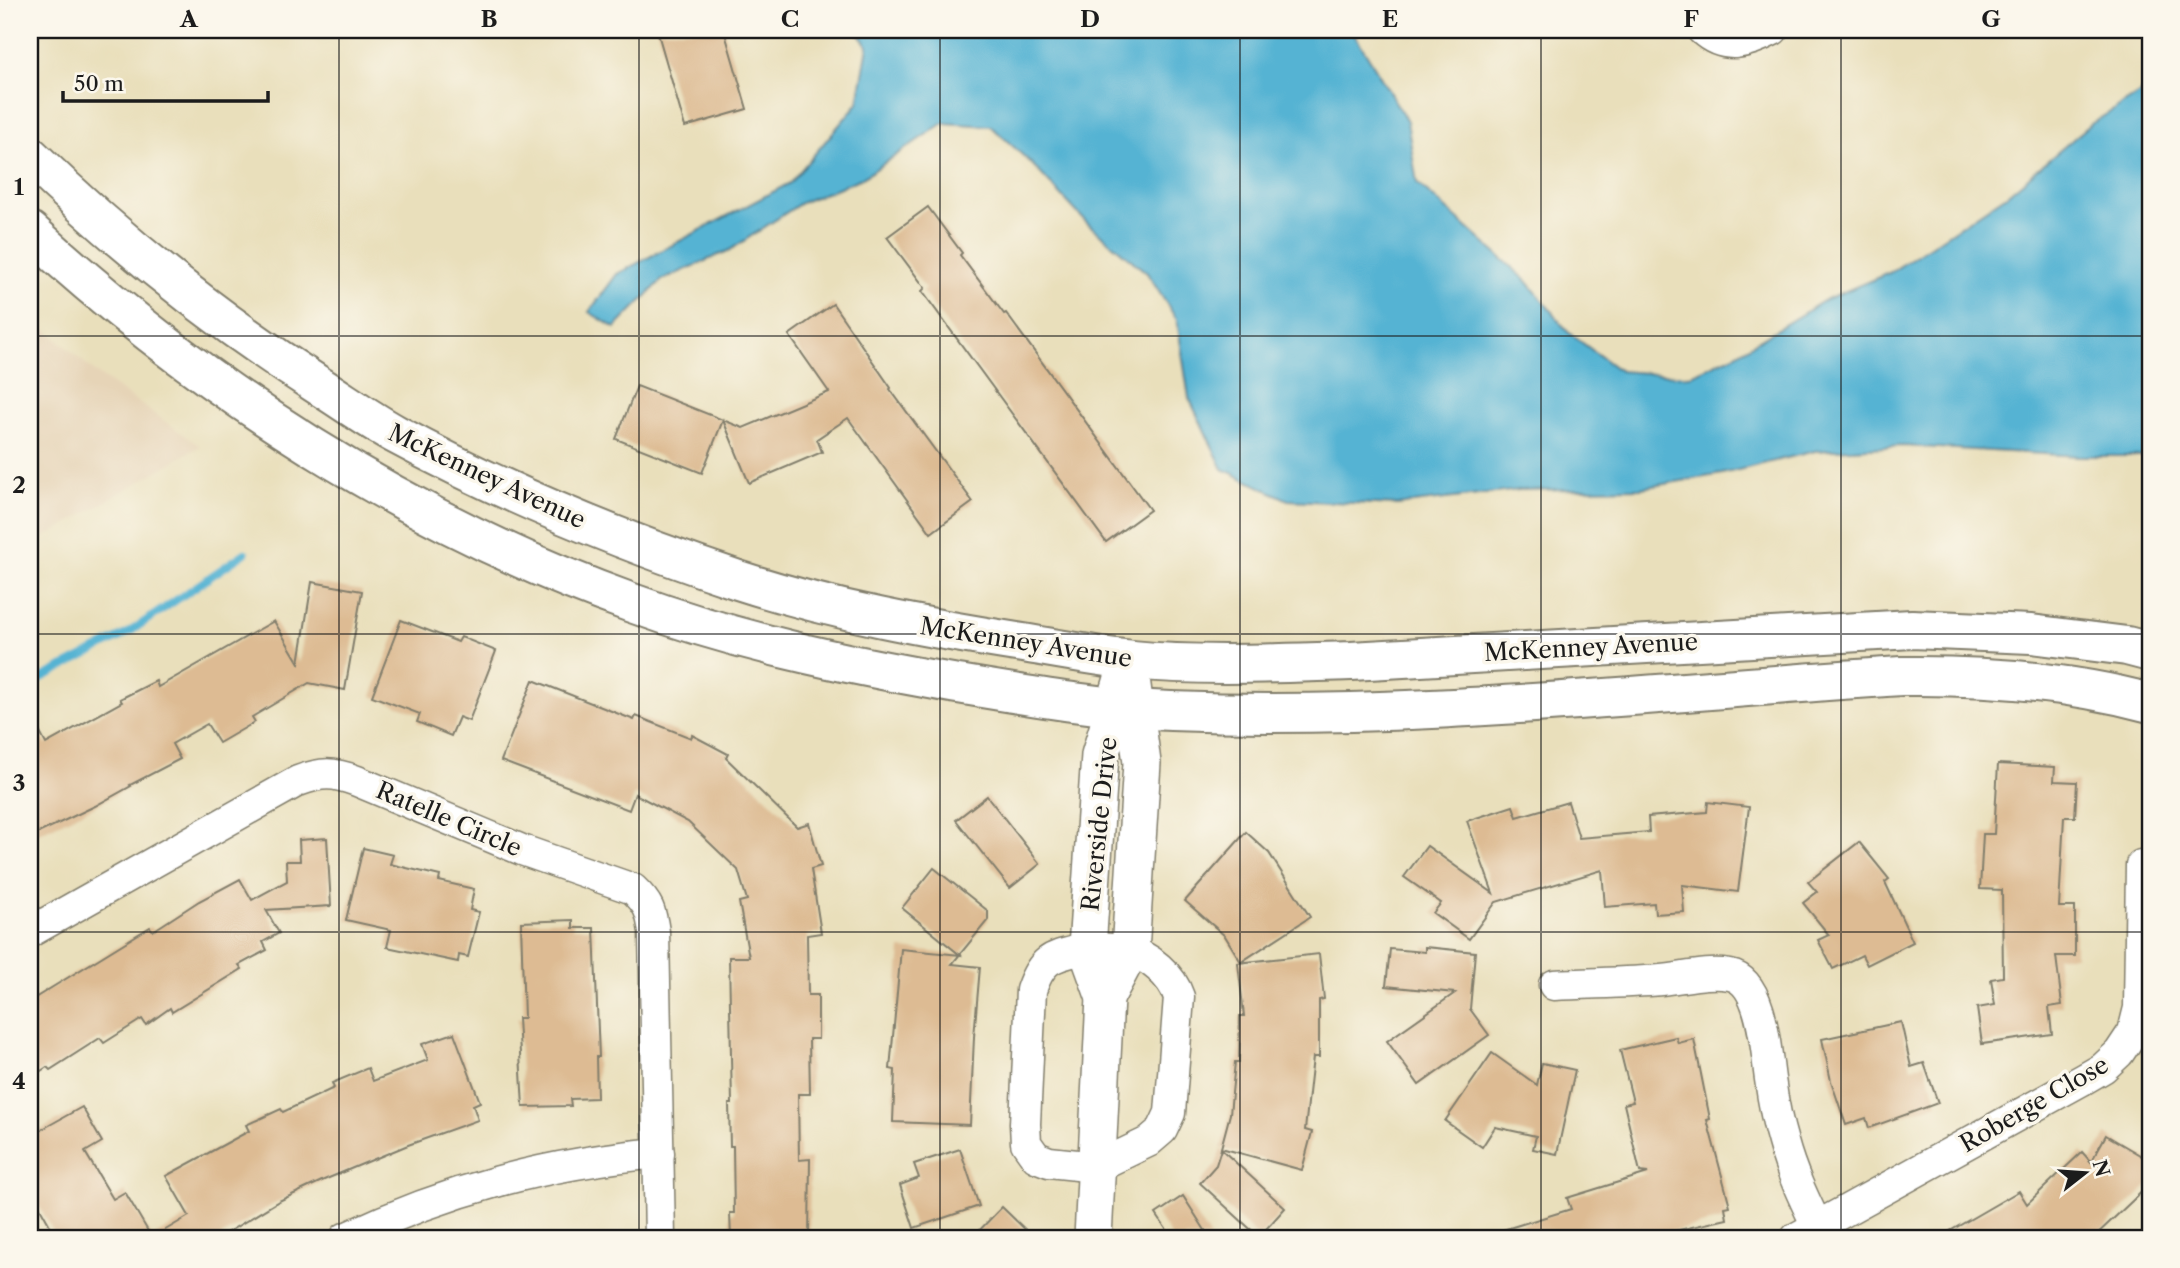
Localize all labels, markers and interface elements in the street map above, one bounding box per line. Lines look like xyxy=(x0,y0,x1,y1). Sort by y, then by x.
text: A xyxy=(179,5,199,33)
text: B xyxy=(480,5,498,33)
text: C xyxy=(781,5,799,33)
text: D xyxy=(1080,5,1100,33)
text: E xyxy=(1382,5,1398,33)
text: F xyxy=(1683,5,1699,33)
text: G xyxy=(1981,5,2001,33)
scale bar xyxy=(63,60,268,104)
text: 50 m xyxy=(74,71,124,96)
text: 1 xyxy=(14,173,25,201)
street label: McKenney Avenue xyxy=(384,418,590,534)
text: 2 xyxy=(12,471,26,499)
street label: McKenney Avenue xyxy=(918,611,1134,673)
street label: McKenney Avenue xyxy=(1483,627,1699,667)
street label: Riverside Drive xyxy=(1075,735,1123,913)
text: 3 xyxy=(13,769,26,797)
street label: Ratelle Circle xyxy=(372,775,526,863)
street label: Roberge Close xyxy=(1955,1050,2113,1158)
text: 4 xyxy=(12,1067,26,1095)
north arrow xyxy=(2050,1138,2120,1208)
text: N xyxy=(2087,1157,2114,1179)

